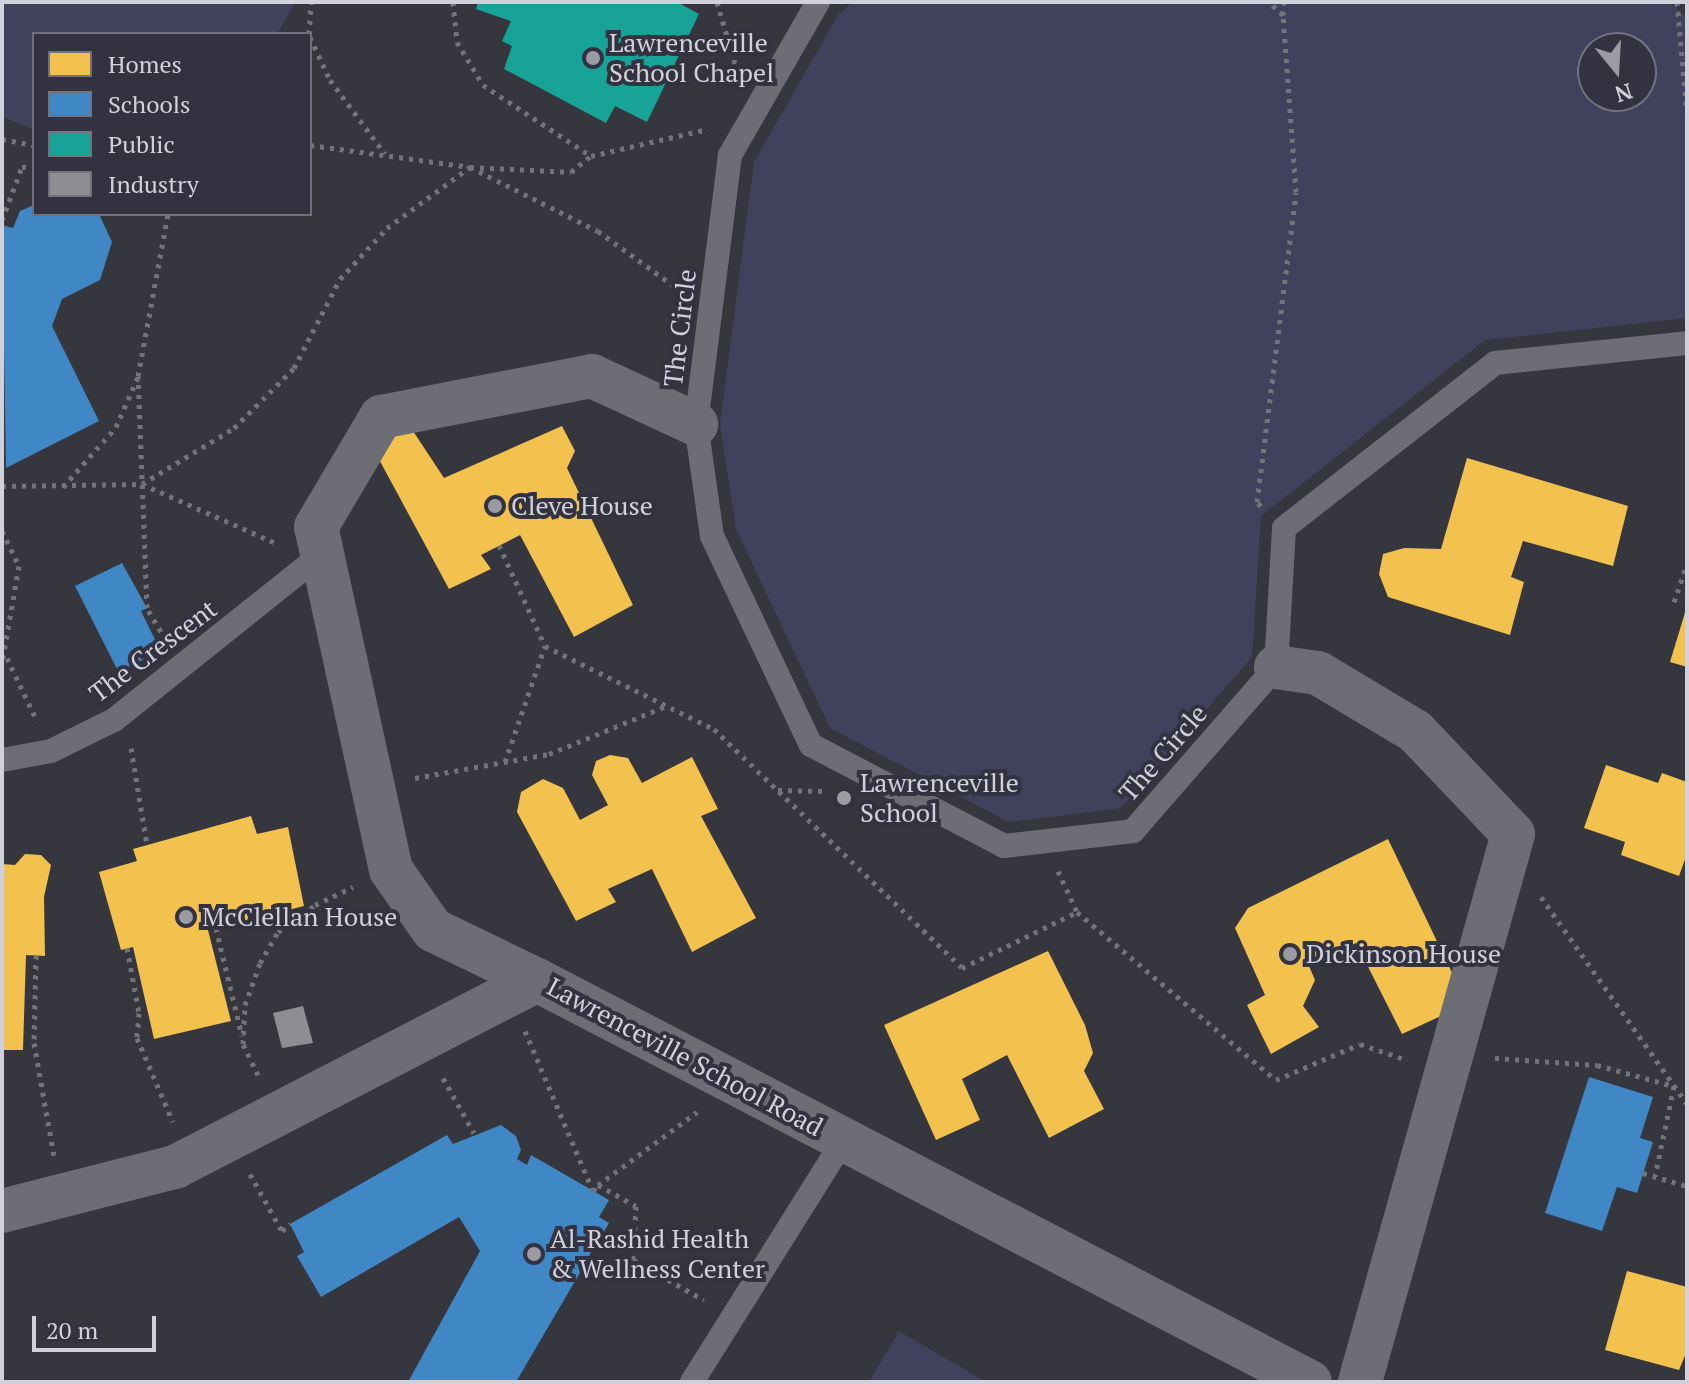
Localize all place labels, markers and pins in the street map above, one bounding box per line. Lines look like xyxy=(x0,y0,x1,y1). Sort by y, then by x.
place label: Lawrenceville School Chapel xyxy=(609,27,774,88)
marker: Lawrenceville School Chapel xyxy=(584,49,602,67)
place label: Cleve House xyxy=(511,490,653,522)
marker: Cleve House xyxy=(486,497,504,515)
place label: Lawrenceville School xyxy=(860,767,1019,828)
marker: Lawrenceville School xyxy=(835,789,853,807)
place label: McClellan House xyxy=(202,901,397,933)
marker: McClellan House xyxy=(177,908,195,926)
place label: Dickinson House xyxy=(1306,938,1501,970)
marker: Dickinson House xyxy=(1281,945,1299,963)
place label: Al-Rashid Health & Wellness Center xyxy=(550,1223,765,1284)
marker: Al-Rashid Health & Wellness Center xyxy=(525,1245,543,1263)

